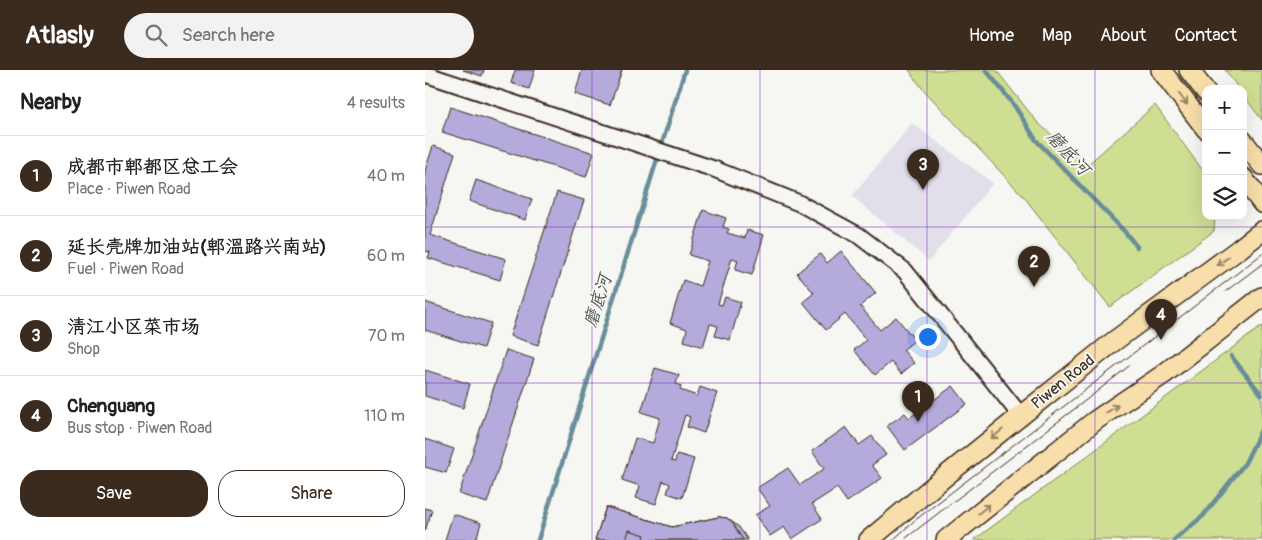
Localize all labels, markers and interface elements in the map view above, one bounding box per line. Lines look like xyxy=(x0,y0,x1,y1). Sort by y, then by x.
search box xyxy=(124,13,474,58)
text: Atlasly xyxy=(25,21,94,50)
icon: search xyxy=(142,21,170,49)
text: Search here xyxy=(182,23,275,47)
text: Home xyxy=(969,24,1014,47)
text: Map xyxy=(1042,24,1072,47)
text: About xyxy=(1100,24,1146,47)
text: Contact xyxy=(1174,24,1237,47)
map controls xyxy=(1202,85,1247,220)
button: + xyxy=(1202,85,1247,130)
text: Nearby xyxy=(20,89,81,116)
text: 4 results xyxy=(347,93,405,113)
one-way arrow xyxy=(1178,93,1189,106)
water label: 磨底河 xyxy=(1041,125,1097,183)
button: − xyxy=(1202,130,1247,175)
pin: 3 xyxy=(907,149,939,190)
text: 成都市郫都区总工会 xyxy=(67,155,238,179)
text: 1 xyxy=(33,166,39,186)
text: 40 m xyxy=(367,166,405,186)
button: layers xyxy=(1202,175,1247,220)
text: Place · Piwen Road xyxy=(67,179,191,199)
text: 延长壳牌加油站(郫温路兴南站) xyxy=(67,235,327,259)
text: 2 xyxy=(32,246,40,266)
text: 60 m xyxy=(367,246,405,266)
pin: 2 xyxy=(1018,246,1050,287)
one-way arrow xyxy=(1216,256,1230,266)
text: Fuel · Piwen Road xyxy=(67,259,184,279)
water label: 磨底河 xyxy=(579,269,618,330)
pin: 4 xyxy=(1145,299,1177,340)
text: 清江小区菜市场 xyxy=(67,315,200,339)
your location xyxy=(915,324,941,350)
text: 3 xyxy=(32,326,40,346)
text: 70 m xyxy=(368,326,405,346)
text: Shop xyxy=(67,339,100,359)
street label: Piwen Road xyxy=(1027,350,1099,414)
pin: 1 xyxy=(902,381,934,422)
text: Chenguang xyxy=(67,394,155,418)
one-way arrow xyxy=(1105,404,1119,414)
text: 4 xyxy=(31,406,41,426)
text: 110 m xyxy=(364,406,405,426)
text: Bus stop · Piwen Road xyxy=(67,418,212,438)
one-way arrow xyxy=(991,429,1004,440)
button: Save xyxy=(20,470,208,517)
button: Share xyxy=(218,470,405,517)
one-way arrow xyxy=(977,504,990,515)

